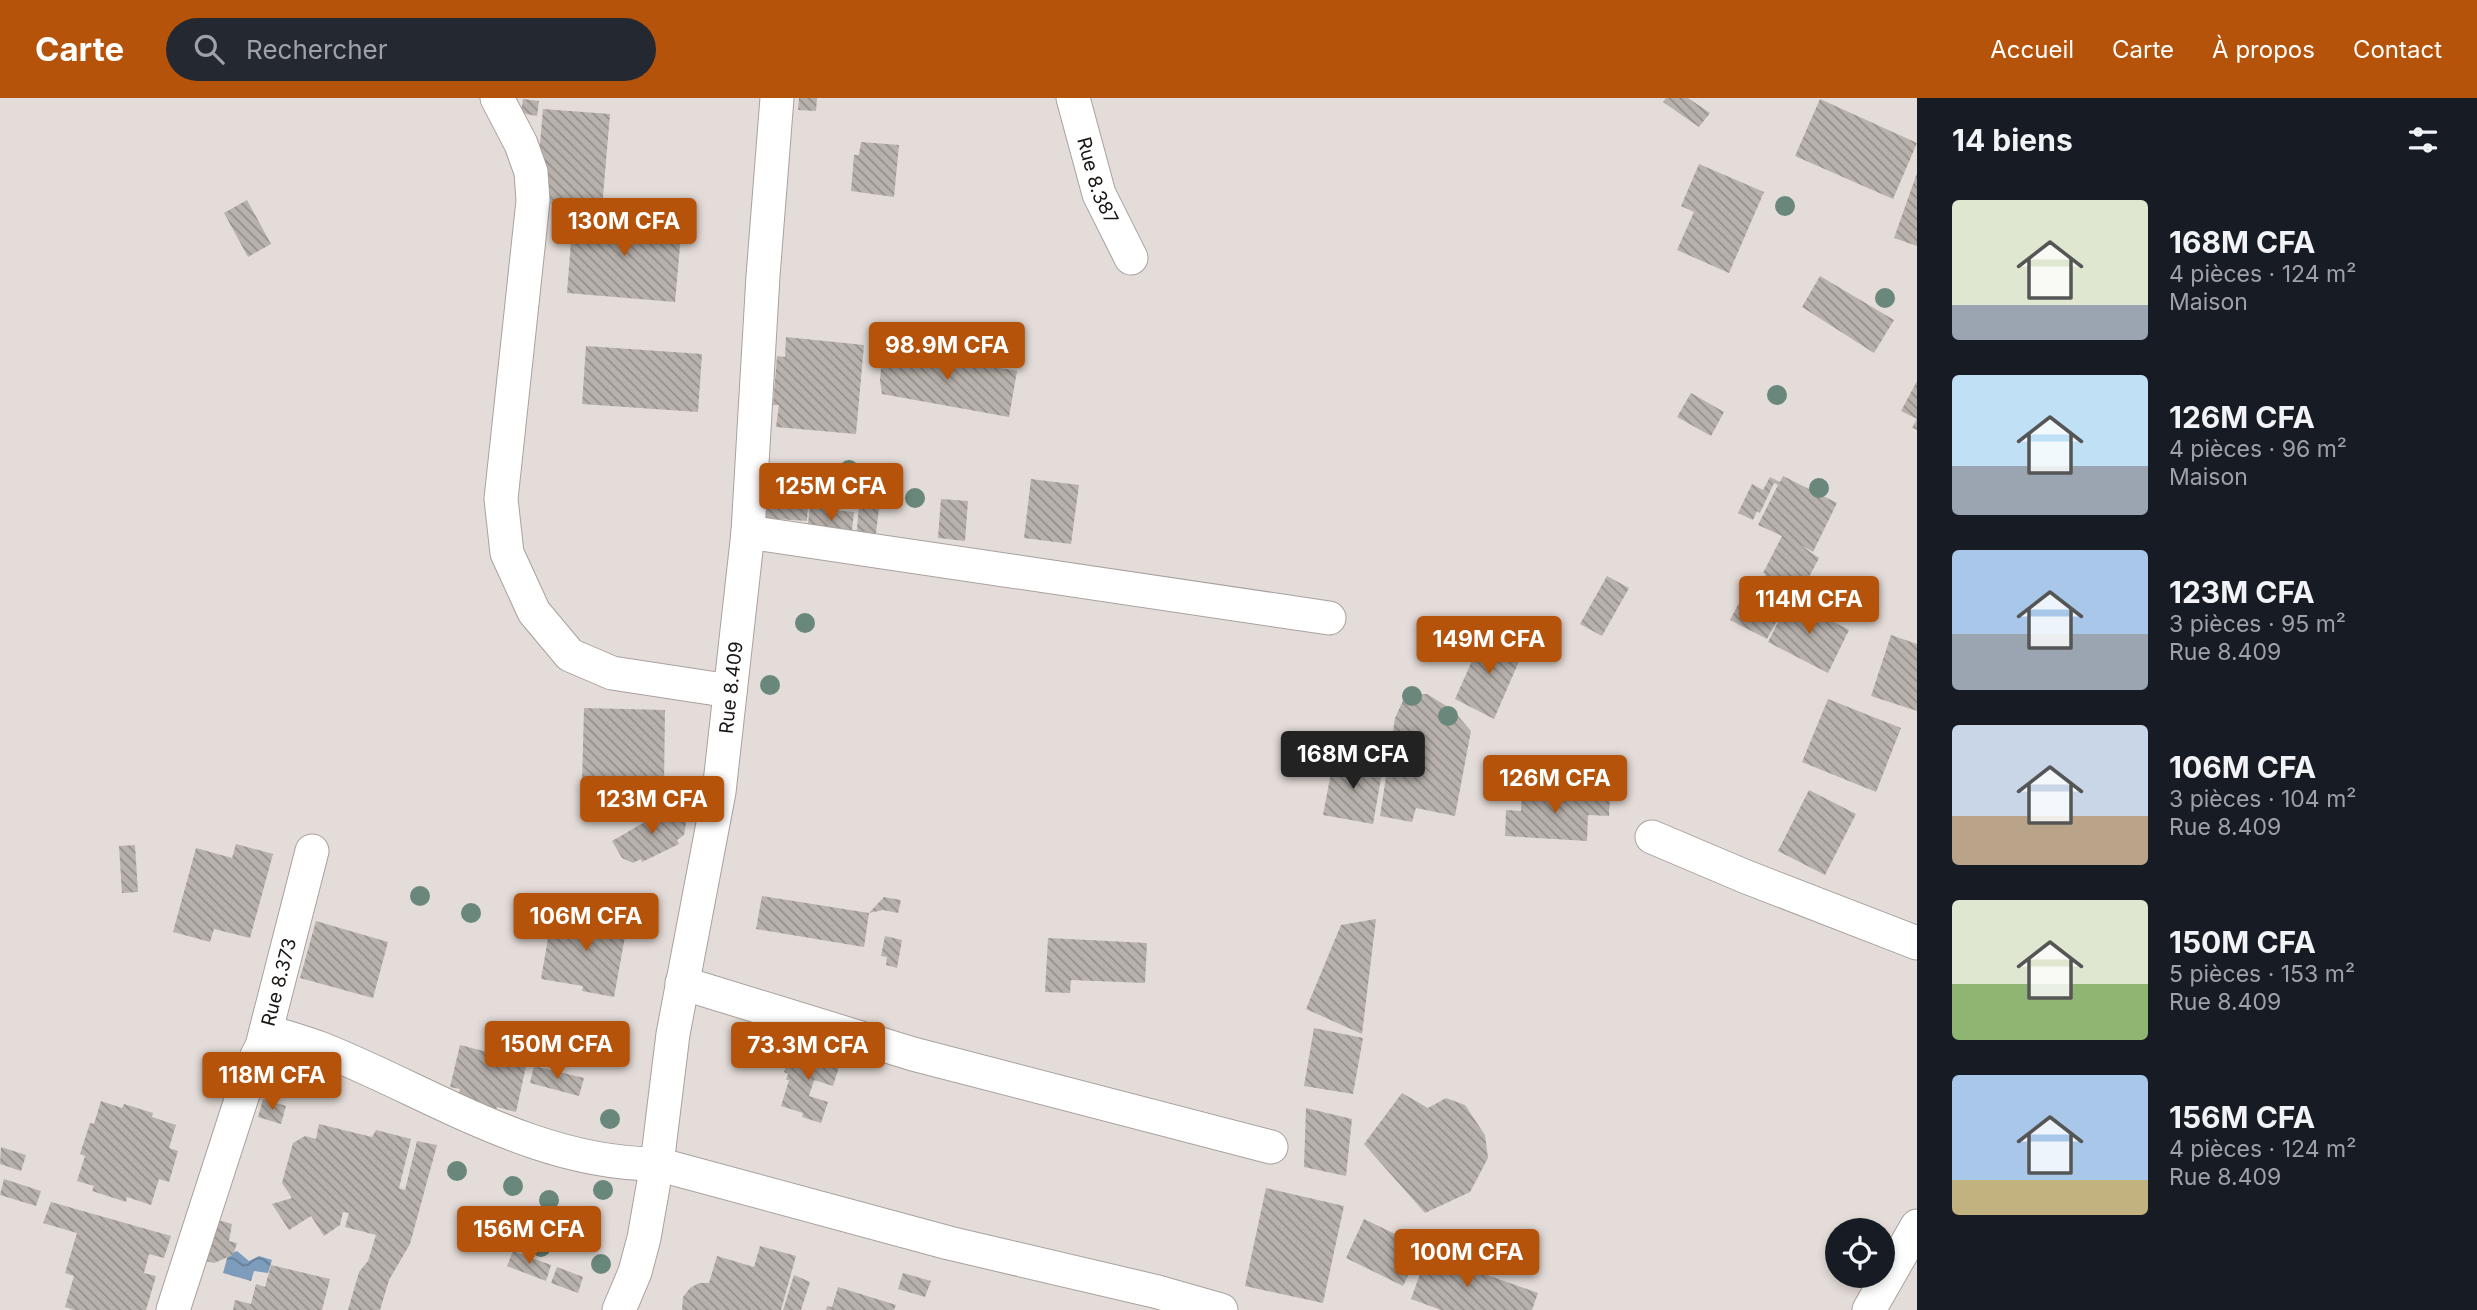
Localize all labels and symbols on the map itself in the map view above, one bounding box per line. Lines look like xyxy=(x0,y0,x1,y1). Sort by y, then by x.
street label: Rue 8.387 xyxy=(1073,134,1124,228)
pin: 130M CFA xyxy=(552,198,696,258)
pin: 98.9M CFA xyxy=(867,322,1027,382)
pin: 125M CFA xyxy=(759,464,903,523)
pin: 114M CFA xyxy=(1737,576,1881,636)
pin: 149M CFA xyxy=(1417,616,1561,676)
street label: Rue 8.409 xyxy=(714,640,747,735)
pin: 168M CFA xyxy=(1281,732,1425,791)
pin: 126M CFA xyxy=(1483,756,1627,815)
pin: 123M CFA xyxy=(580,776,724,836)
pin: 106M CFA xyxy=(514,894,658,953)
street label: Rue 8.373 xyxy=(256,935,301,1028)
pin: 150M CFA xyxy=(485,1021,629,1081)
pin: 73.3M CFA xyxy=(728,1023,888,1082)
pin: 118M CFA xyxy=(200,1052,344,1112)
pin: 156M CFA xyxy=(457,1206,601,1266)
pin: 100M CFA xyxy=(1395,1230,1539,1289)

